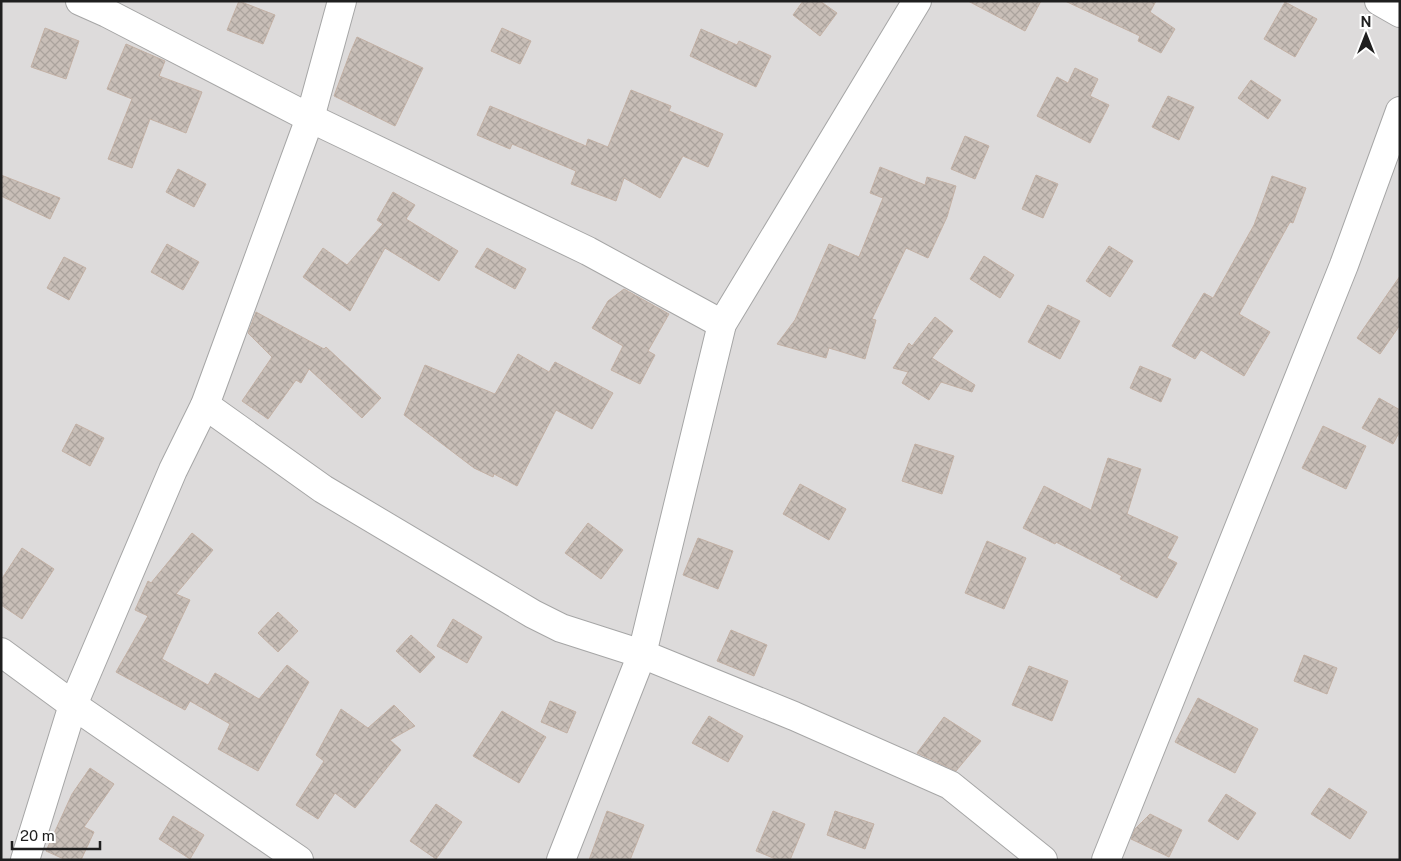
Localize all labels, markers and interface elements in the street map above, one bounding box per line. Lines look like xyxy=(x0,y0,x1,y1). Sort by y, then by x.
north arrow xyxy=(1341,10,1391,60)
text: N xyxy=(1361,14,1371,30)
scale bar xyxy=(12,818,100,850)
text: 20 m xyxy=(20,827,55,844)

